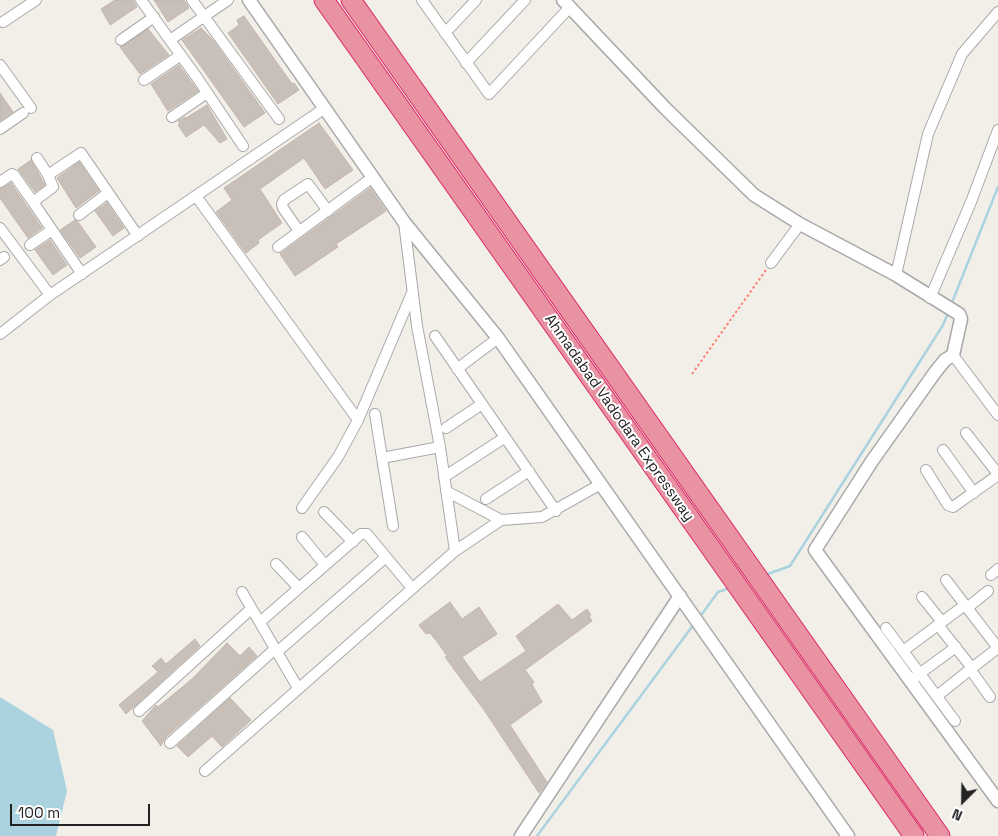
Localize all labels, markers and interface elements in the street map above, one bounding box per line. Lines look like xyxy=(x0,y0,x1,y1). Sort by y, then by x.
street label: Ahmadabad Vadodara Expressway xyxy=(540,311,698,525)
north arrow xyxy=(938,776,988,826)
scale bar xyxy=(12,794,152,826)
text: 100 m xyxy=(18,803,60,822)
text: N xyxy=(949,805,965,825)

